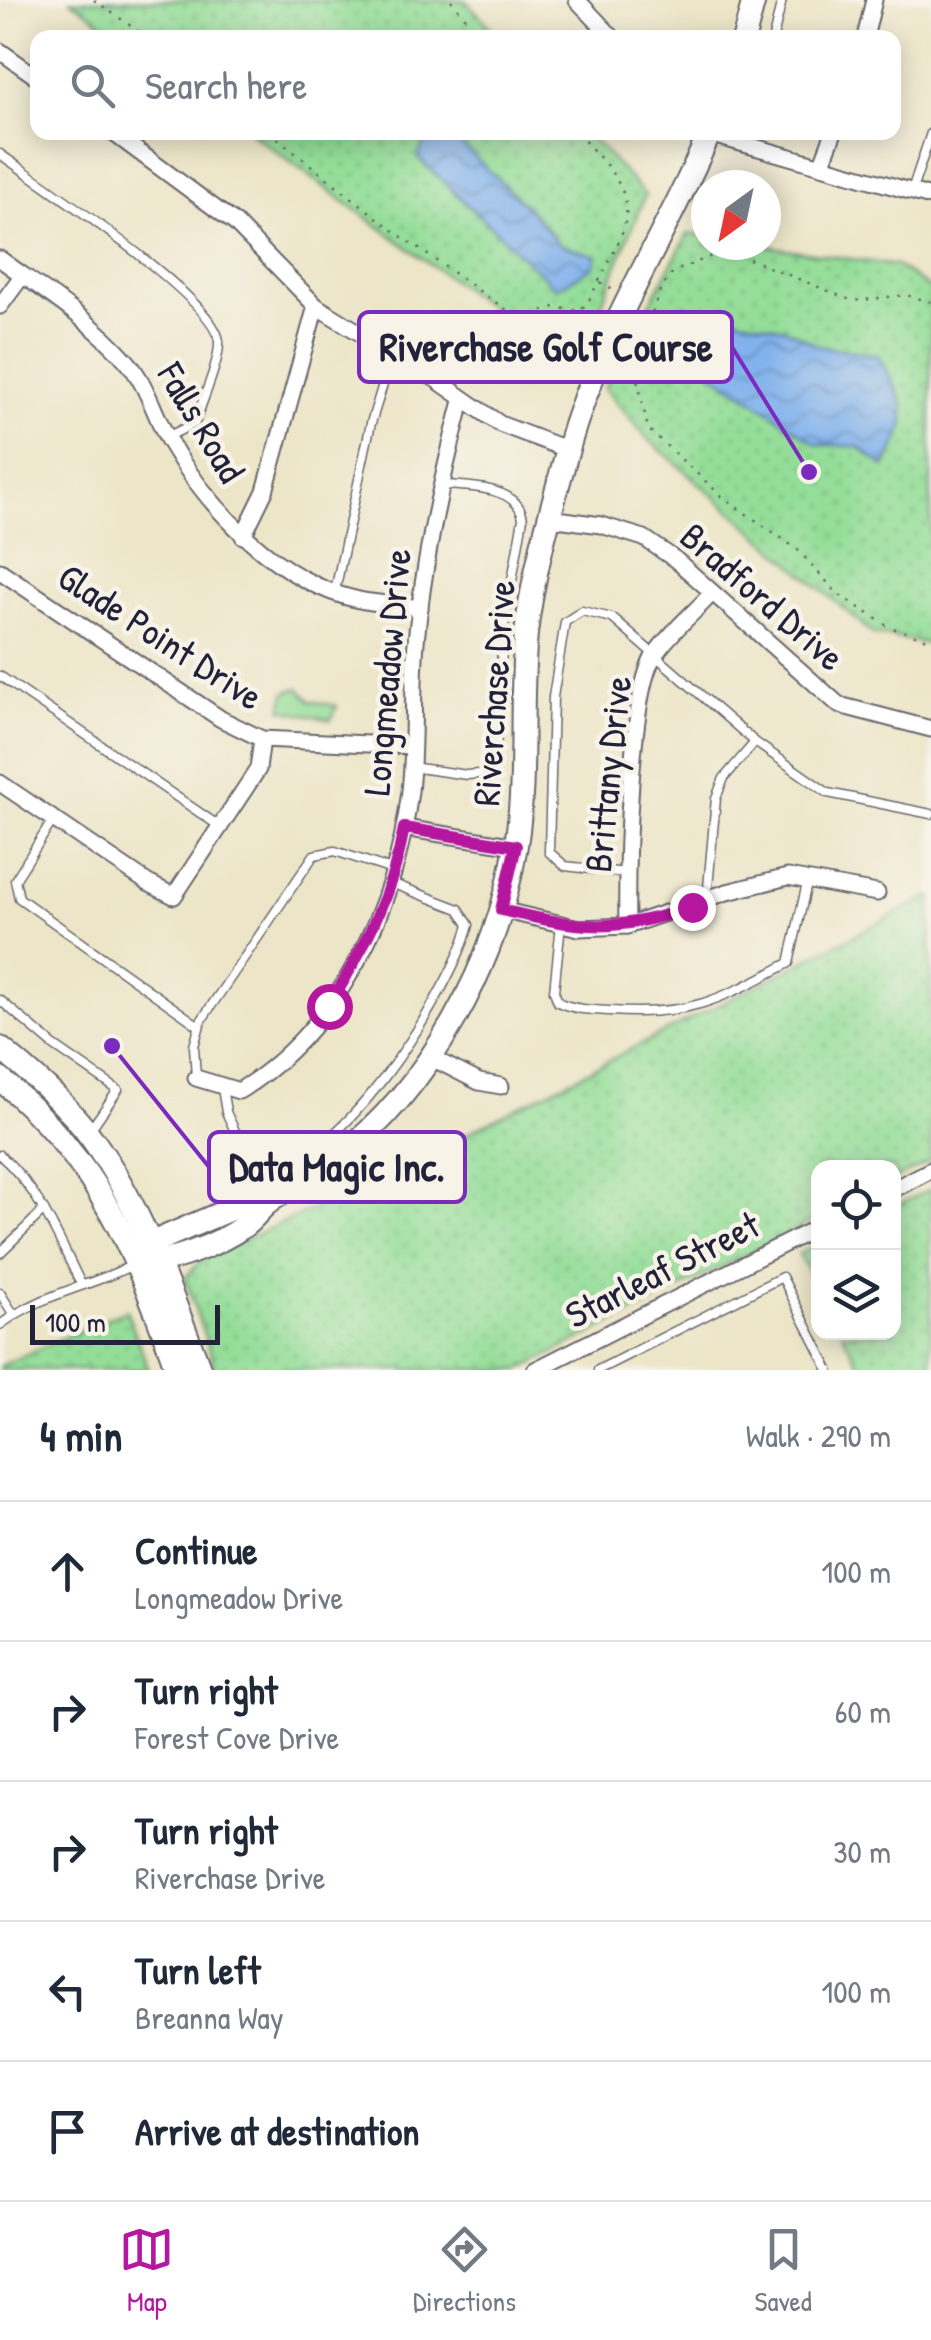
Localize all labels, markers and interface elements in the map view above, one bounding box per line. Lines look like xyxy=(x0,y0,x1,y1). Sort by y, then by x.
search box xyxy=(30,30,901,140)
icon: search xyxy=(65,58,120,113)
text: Search here xyxy=(145,59,307,111)
north arrow xyxy=(691,170,781,260)
callout: Riverchase Golf Course xyxy=(359,312,732,382)
text: Riverchase Golf Course xyxy=(379,319,713,373)
street label: Falls Road xyxy=(145,352,258,492)
street label: Bradford Drive xyxy=(670,510,856,682)
street label: Longmeadow Drive xyxy=(349,547,423,797)
street label: Glade Point Drive xyxy=(48,550,274,722)
street label: Riverchase Drive xyxy=(459,578,527,808)
street label: Brittany Drive xyxy=(571,673,643,875)
route end xyxy=(670,885,716,931)
route start xyxy=(307,984,353,1030)
callout: Data Magic Inc. xyxy=(209,1132,465,1202)
text: Data Magic Inc. xyxy=(229,1139,445,1195)
map controls xyxy=(811,1160,901,1340)
button: locate xyxy=(811,1160,901,1250)
street label: Starleaf Street xyxy=(556,1198,769,1340)
button: layers xyxy=(811,1250,901,1340)
scale bar xyxy=(30,1300,220,1344)
text: 100 m xyxy=(45,1303,106,1341)
text: 4 min xyxy=(40,1407,122,1464)
text: Walk · 290 m xyxy=(746,1414,891,1457)
text: Continue xyxy=(135,1524,257,1576)
icon: ahead xyxy=(40,1544,95,1599)
text: 100 m xyxy=(822,1550,891,1593)
text: Longmeadow Drive xyxy=(135,1576,343,1619)
text: Turn right xyxy=(135,1664,278,1716)
icon: right xyxy=(40,1684,95,1739)
text: 60 m xyxy=(835,1690,891,1733)
text: Forest Cove Drive xyxy=(135,1716,339,1759)
text: Turn right xyxy=(135,1804,278,1856)
icon: right xyxy=(40,1824,95,1879)
text: 30 m xyxy=(833,1830,891,1873)
text: Riverchase Drive xyxy=(135,1856,326,1899)
text: Turn left xyxy=(135,1944,260,1996)
icon: left xyxy=(40,1964,95,2019)
text: 100 m xyxy=(822,1970,891,2013)
text: Breanna Way xyxy=(135,1996,283,2039)
icon: arrive xyxy=(40,2104,95,2159)
text: Arrive at destination xyxy=(135,2105,419,2157)
tab: Map xyxy=(119,2222,174,2320)
tab: Directions xyxy=(413,2222,516,2320)
tab: Saved xyxy=(755,2222,812,2320)

